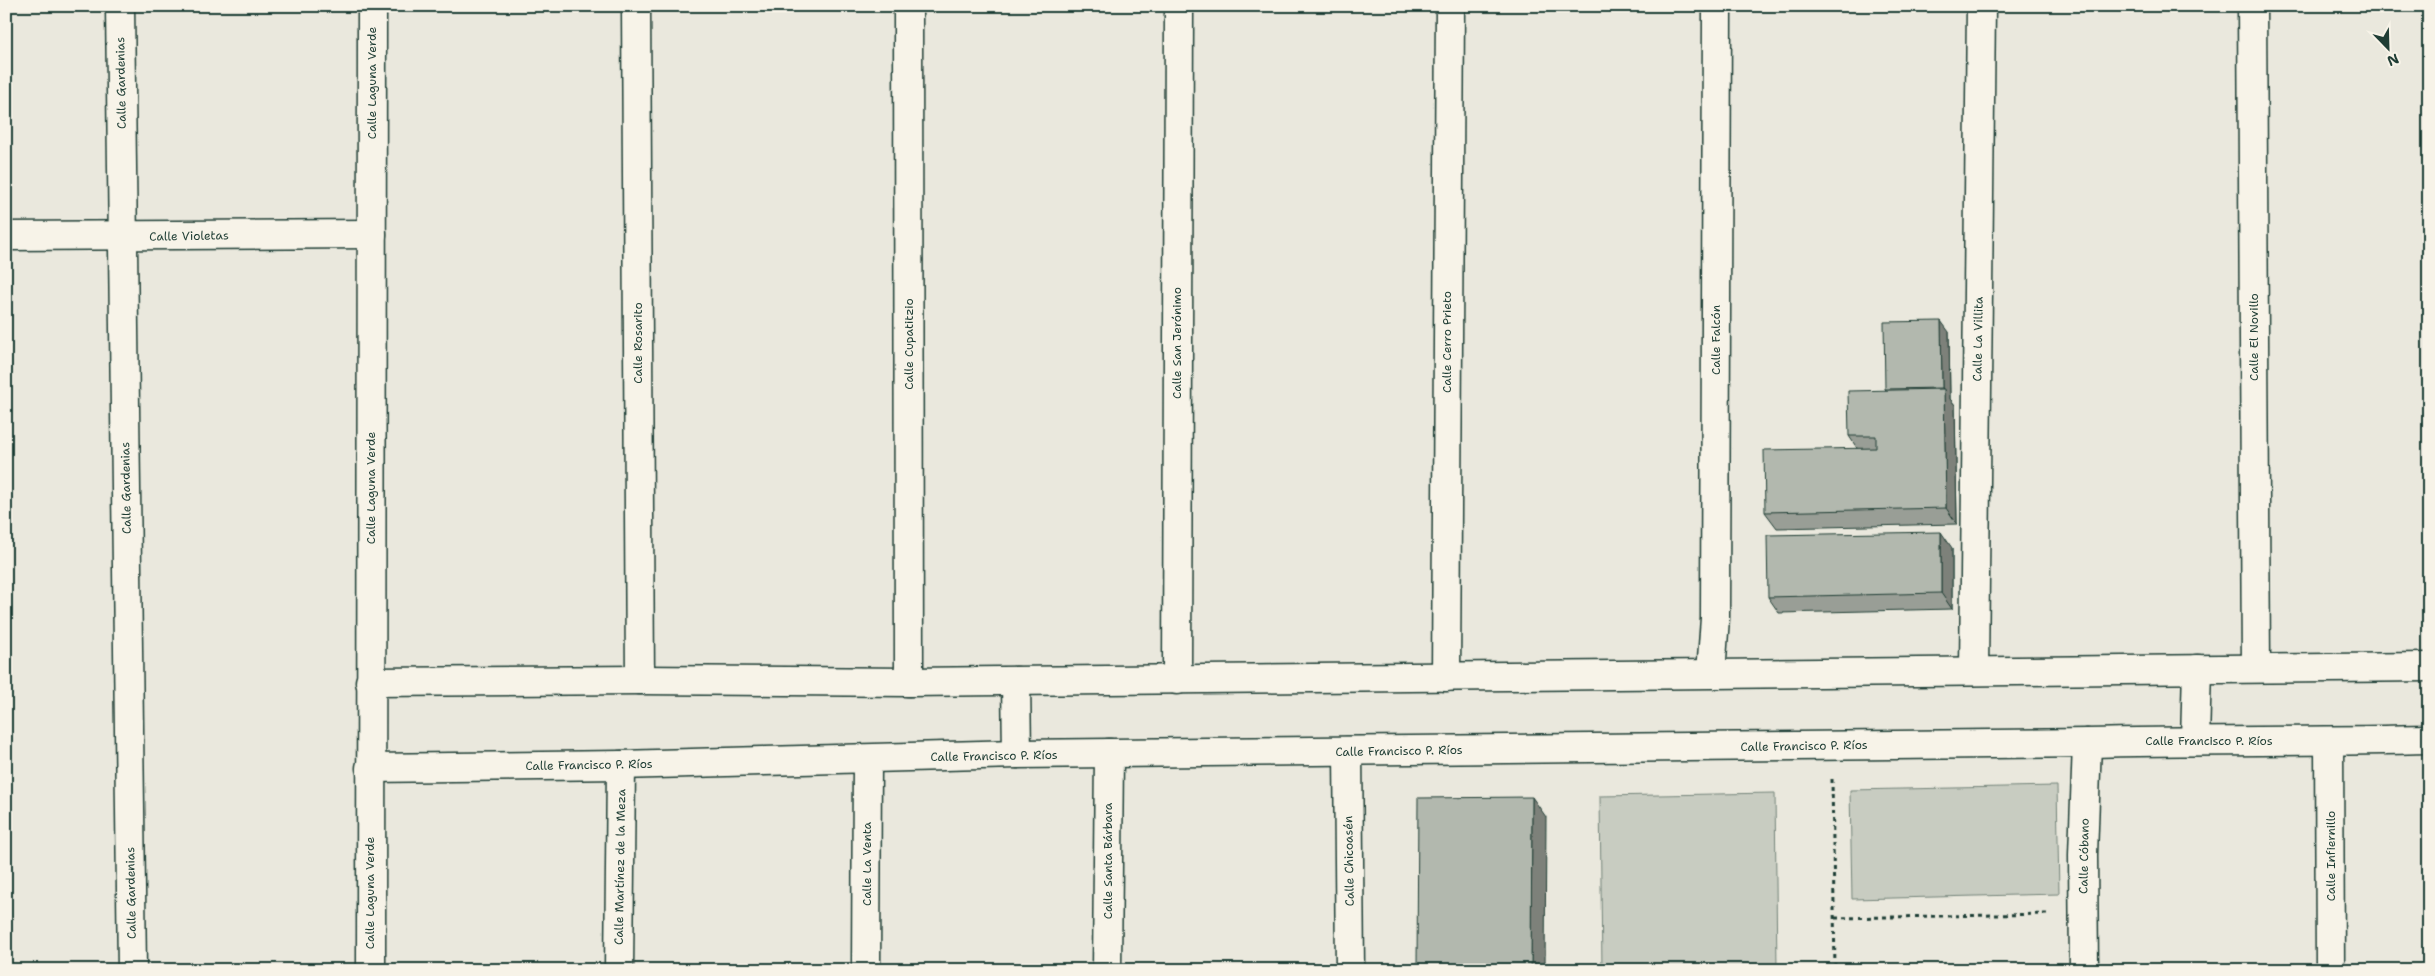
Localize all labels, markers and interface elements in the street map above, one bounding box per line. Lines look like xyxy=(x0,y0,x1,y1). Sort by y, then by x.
north arrow xyxy=(2362,22,2412,72)
street label: Calle Laguna Verde xyxy=(364,27,380,139)
street label: Calle Gardenias xyxy=(112,37,130,129)
text: N xyxy=(2384,50,2402,70)
street label: Calle Violetas xyxy=(149,227,229,245)
street label: Calle San Jerónimo xyxy=(1169,287,1185,399)
street label: Calle Cerro Prieto xyxy=(1439,291,1455,393)
street label: Calle El Novillo xyxy=(2246,293,2262,381)
street label: Calle La Villita xyxy=(1969,296,1987,382)
street label: Calle Cupatitzio xyxy=(901,298,917,390)
street label: Calle Rosarito xyxy=(630,302,646,384)
street label: Calle Falcón xyxy=(1708,305,1724,375)
street label: Calle Laguna Verde xyxy=(363,432,379,544)
street label: Calle Gardenias xyxy=(117,442,135,534)
street label: Calle Francisco P. Ríos xyxy=(2145,733,2273,749)
street label: Calle Francisco P. Ríos xyxy=(1740,737,1868,755)
street label: Calle Francisco P. Ríos xyxy=(1335,742,1463,760)
street label: Calle Francisco P. Ríos xyxy=(930,747,1058,765)
street label: Calle Francisco P. Ríos xyxy=(525,756,653,774)
street label: Calle Martínez de la Meza xyxy=(611,788,629,945)
street label: Calle Santa Bárbara xyxy=(1100,802,1116,919)
street label: Calle Infiernillo xyxy=(2323,811,2339,901)
street label: Calle Chicoasén xyxy=(1340,816,1358,906)
street label: Calle Cóbano xyxy=(2075,818,2093,894)
street label: Calle La Venta xyxy=(859,821,875,906)
street label: Calle Laguna Verde xyxy=(362,837,378,949)
street label: Calle Gardenias xyxy=(122,847,140,939)

